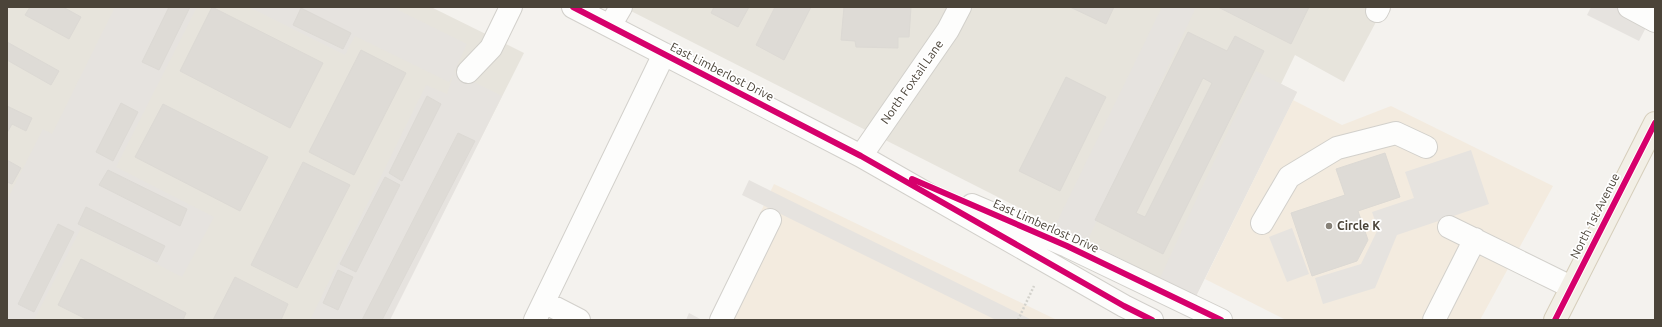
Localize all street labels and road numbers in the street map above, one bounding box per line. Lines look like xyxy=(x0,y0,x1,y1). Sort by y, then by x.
street label: North Foxtail Lane xyxy=(878,37,945,126)
street label: East Limberlost Drive xyxy=(668,40,776,103)
street label: North 1st Avenue xyxy=(1567,171,1622,261)
street label: East Limberlost Drive xyxy=(991,196,1101,255)

